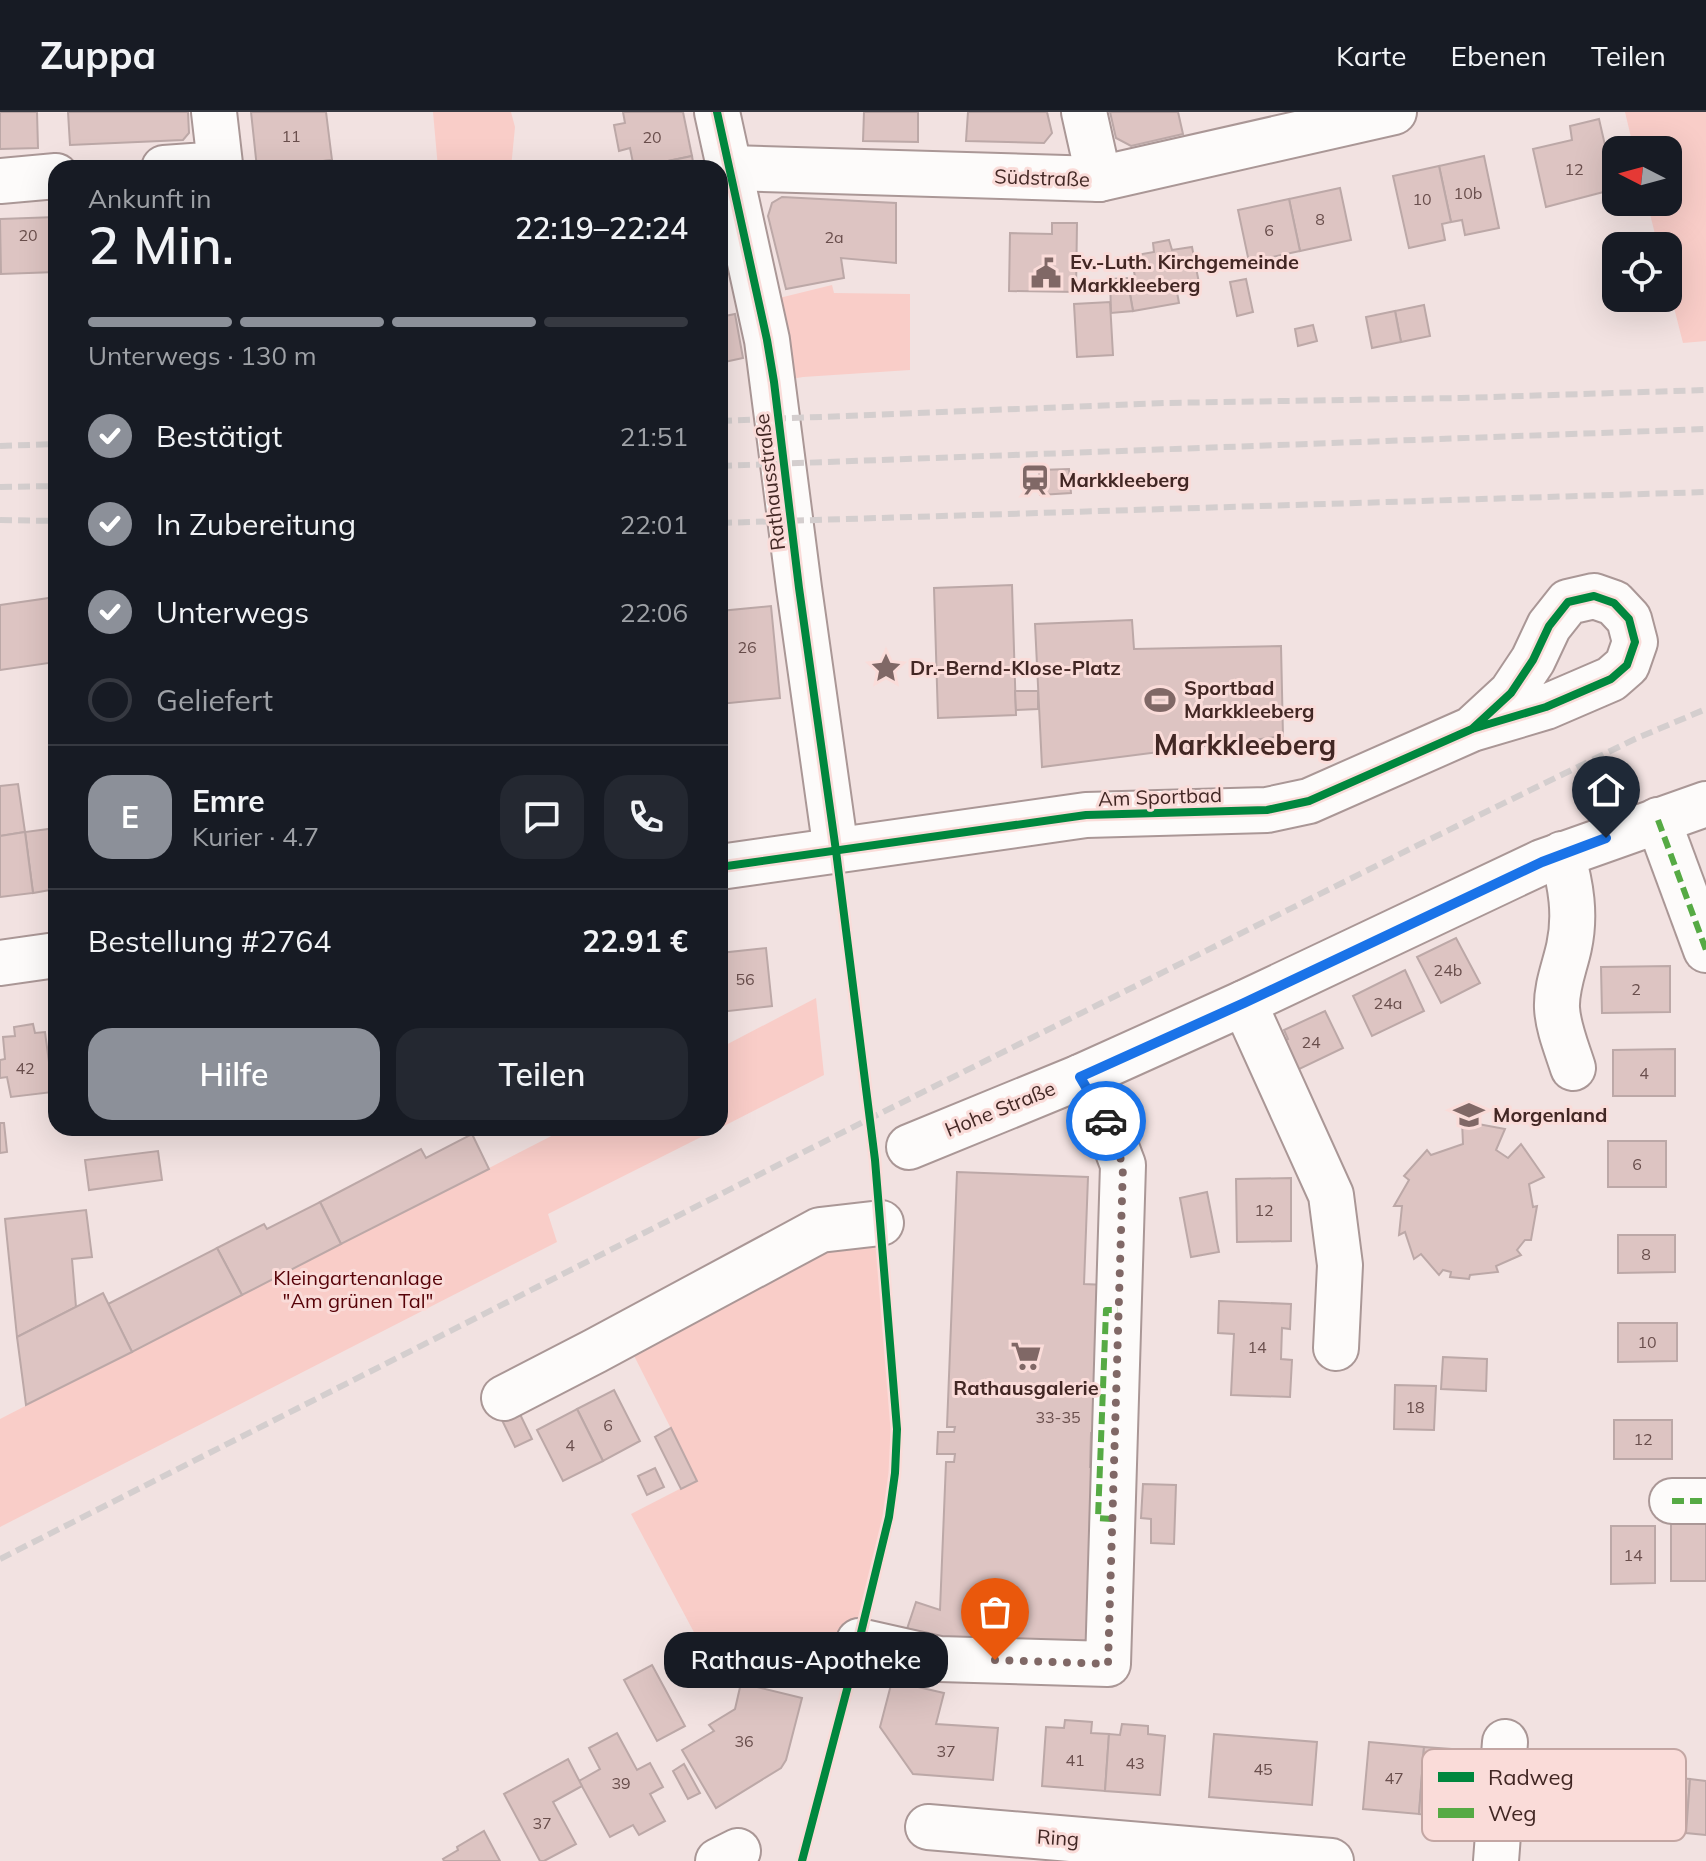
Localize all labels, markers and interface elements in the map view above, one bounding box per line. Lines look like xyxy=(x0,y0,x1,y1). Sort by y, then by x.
text: Zuppa xyxy=(40,31,156,79)
text: Karte xyxy=(1336,38,1406,73)
text: Ebenen xyxy=(1450,38,1547,73)
text: Teilen xyxy=(1591,38,1666,73)
house number: 11 xyxy=(281,126,301,146)
house number: 20 xyxy=(642,127,662,147)
north arrow xyxy=(1602,136,1682,216)
map controls xyxy=(1602,136,1682,312)
house number: 12 xyxy=(1564,159,1584,179)
street label: Südstraße xyxy=(994,163,1090,192)
text: Ankunft in xyxy=(88,182,211,215)
house number: 10b xyxy=(1454,183,1482,203)
house number: 10 xyxy=(1412,189,1432,209)
text: 22:19–22:24 xyxy=(515,209,688,247)
house number: 8 xyxy=(1315,209,1325,229)
text: 2 Min. xyxy=(88,212,234,277)
house number: 6 xyxy=(1264,220,1274,240)
house number: 20 xyxy=(18,225,38,245)
house number: 2a xyxy=(824,227,844,247)
button: locate xyxy=(1602,232,1682,312)
place label: Ev.-Luth. Kirchgemeinde Markkleeberg xyxy=(1070,249,1299,297)
public building icon: Ev.-Luth. Kirchgemeinde Markkleeberg xyxy=(1029,256,1063,290)
text: Unterwegs · 130 m xyxy=(88,339,317,372)
street label: Rathausstraße xyxy=(749,412,790,552)
icon: check xyxy=(88,414,132,458)
text: Bestätigt xyxy=(156,417,282,455)
text: 21:51 xyxy=(620,420,688,453)
station icon: Markkleeberg xyxy=(1018,463,1052,497)
place label: Markkleeberg xyxy=(1059,467,1189,492)
icon: check xyxy=(88,502,132,546)
text: In Zubereitung xyxy=(156,505,356,543)
text: 22:01 xyxy=(620,508,688,541)
icon: check xyxy=(88,590,132,634)
text: Unterwegs xyxy=(156,593,309,631)
text: 22:06 xyxy=(620,596,688,629)
house number: 26 xyxy=(737,637,757,657)
place icon: Dr.-Bernd-Klose-Platz xyxy=(869,651,903,685)
place label: Dr.-Bernd-Klose-Platz xyxy=(910,655,1121,680)
place label: Sportbad Markkleeberg xyxy=(1184,675,1314,723)
text: Geliefert xyxy=(156,681,273,719)
sports icon: Sportbad Markkleeberg xyxy=(1143,683,1177,717)
district label: Markkleeberg xyxy=(1154,727,1336,762)
pin xyxy=(1572,756,1640,838)
icon: home xyxy=(1584,768,1628,812)
button: chat xyxy=(500,775,584,859)
button: phone xyxy=(604,775,688,859)
text: Emre xyxy=(192,782,265,820)
street label: Am Sportbad xyxy=(1098,782,1222,811)
text: E xyxy=(121,798,139,836)
text: Kurier · 4.7 xyxy=(192,820,319,853)
text: Bestellung #2764 xyxy=(88,922,331,960)
text: 22.91 € xyxy=(582,922,688,960)
house number: 24b xyxy=(1434,960,1462,980)
house number: 56 xyxy=(735,969,755,989)
house number: 2 xyxy=(1631,979,1641,999)
house number: 24a xyxy=(1374,993,1402,1013)
button: Hilfe xyxy=(88,1028,380,1120)
button: Teilen xyxy=(396,1028,688,1120)
house number: 24 xyxy=(1301,1032,1321,1052)
house number: 42 xyxy=(15,1058,35,1078)
house number: 4 xyxy=(1639,1063,1649,1083)
street label: Hohe Straße xyxy=(941,1075,1059,1142)
courier xyxy=(1066,1081,1146,1161)
school or university icon: Morgenland xyxy=(1452,1098,1486,1132)
icon: car xyxy=(1084,1099,1128,1143)
place label: Morgenland xyxy=(1493,1102,1607,1127)
house number: 6 xyxy=(1632,1154,1642,1174)
house number: 12 xyxy=(1254,1200,1274,1220)
house number: 8 xyxy=(1641,1244,1651,1264)
park label: Kleingartenanlage "Am grünen Tal" xyxy=(273,1265,443,1313)
house number: 10 xyxy=(1637,1332,1657,1352)
house number: 14 xyxy=(1247,1337,1267,1357)
supermarket icon: Rathausgalerie xyxy=(1009,1339,1043,1373)
place label: Rathausgalerie xyxy=(953,1375,1099,1400)
house number: 18 xyxy=(1405,1397,1425,1417)
house number: 33-35 xyxy=(1035,1407,1081,1427)
house number: 6 xyxy=(603,1415,613,1435)
house number: 12 xyxy=(1633,1429,1653,1449)
house number: 4 xyxy=(565,1435,575,1455)
house number: 14 xyxy=(1623,1545,1643,1565)
pin xyxy=(961,1578,1029,1660)
icon: bag xyxy=(973,1590,1017,1634)
callout: Rathaus-Apotheke xyxy=(663,1632,947,1688)
text: Rathaus-Apotheke xyxy=(691,1643,921,1676)
house number: 36 xyxy=(734,1731,754,1751)
house number: 37 xyxy=(936,1741,956,1761)
legend xyxy=(1422,1749,1686,1841)
house number: 41 xyxy=(1065,1750,1085,1770)
house number: 43 xyxy=(1125,1753,1145,1773)
house number: 45 xyxy=(1253,1759,1273,1779)
text: Radweg xyxy=(1488,1763,1574,1791)
house number: 47 xyxy=(1384,1768,1404,1788)
house number: 39 xyxy=(611,1773,631,1793)
text: Weg xyxy=(1488,1799,1536,1827)
house number: 37 xyxy=(532,1813,552,1833)
street label: Ring xyxy=(1036,1824,1080,1851)

